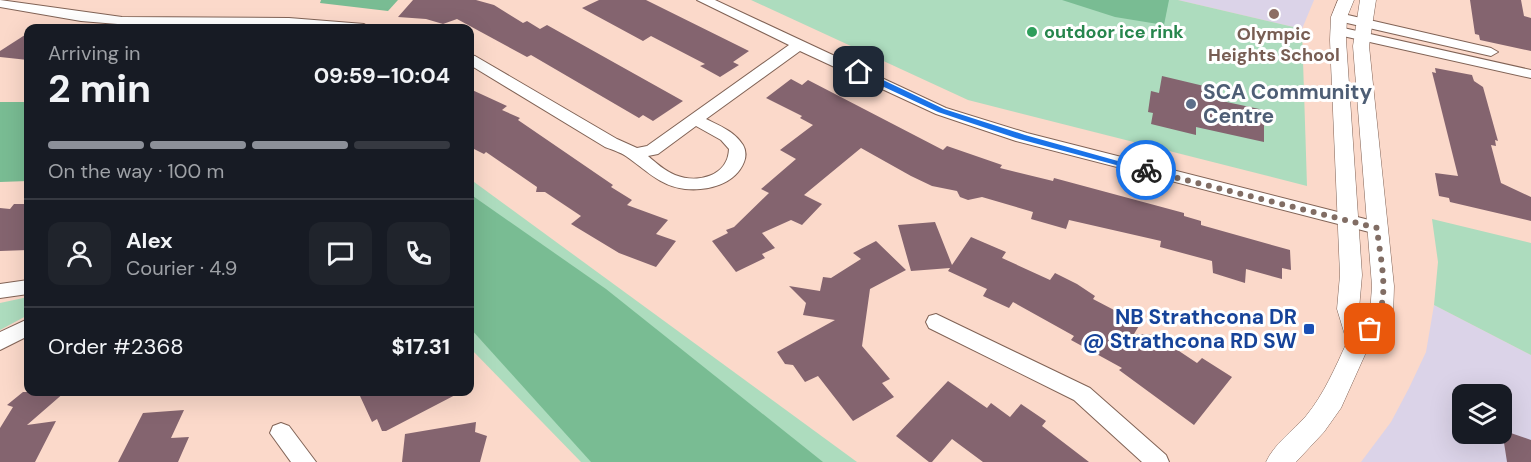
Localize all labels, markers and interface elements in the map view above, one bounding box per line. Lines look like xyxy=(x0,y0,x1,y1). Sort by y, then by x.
marker: Olympic Heights School xyxy=(1267,7,1281,21)
place label: outdoor ice rink xyxy=(1044,20,1184,44)
place label: Olympic Heights School xyxy=(1208,22,1340,67)
marker: outdoor ice rink xyxy=(1025,25,1039,39)
text: Arriving in xyxy=(48,40,140,66)
pin xyxy=(833,46,884,97)
icon: home xyxy=(842,55,875,88)
text: 09:59–10:04 xyxy=(314,61,450,90)
text: 2 min xyxy=(48,63,151,114)
place label: SCA Community Centre xyxy=(1203,78,1372,130)
marker: SCA Community Centre xyxy=(1184,97,1198,111)
courier xyxy=(1116,140,1176,200)
icon: bike xyxy=(1130,154,1163,187)
text: On the way · 100 m xyxy=(48,158,224,184)
button: person xyxy=(48,222,111,285)
button: chat xyxy=(309,222,372,285)
button: phone xyxy=(387,222,450,285)
text: Alex xyxy=(126,226,173,255)
text: Courier · 4.9 xyxy=(126,255,237,281)
place label: NB Strathcona DR @ Strathcona RD SW xyxy=(1083,303,1297,355)
pin xyxy=(1344,303,1395,354)
icon: bag xyxy=(1353,312,1386,345)
marker: NB Strathcona DR @ Strathcona RD SW xyxy=(1302,322,1316,336)
text: Order #2368 xyxy=(48,332,184,361)
text: $17.31 xyxy=(392,332,450,361)
map controls xyxy=(1452,384,1512,444)
button: layers xyxy=(1452,384,1512,444)

